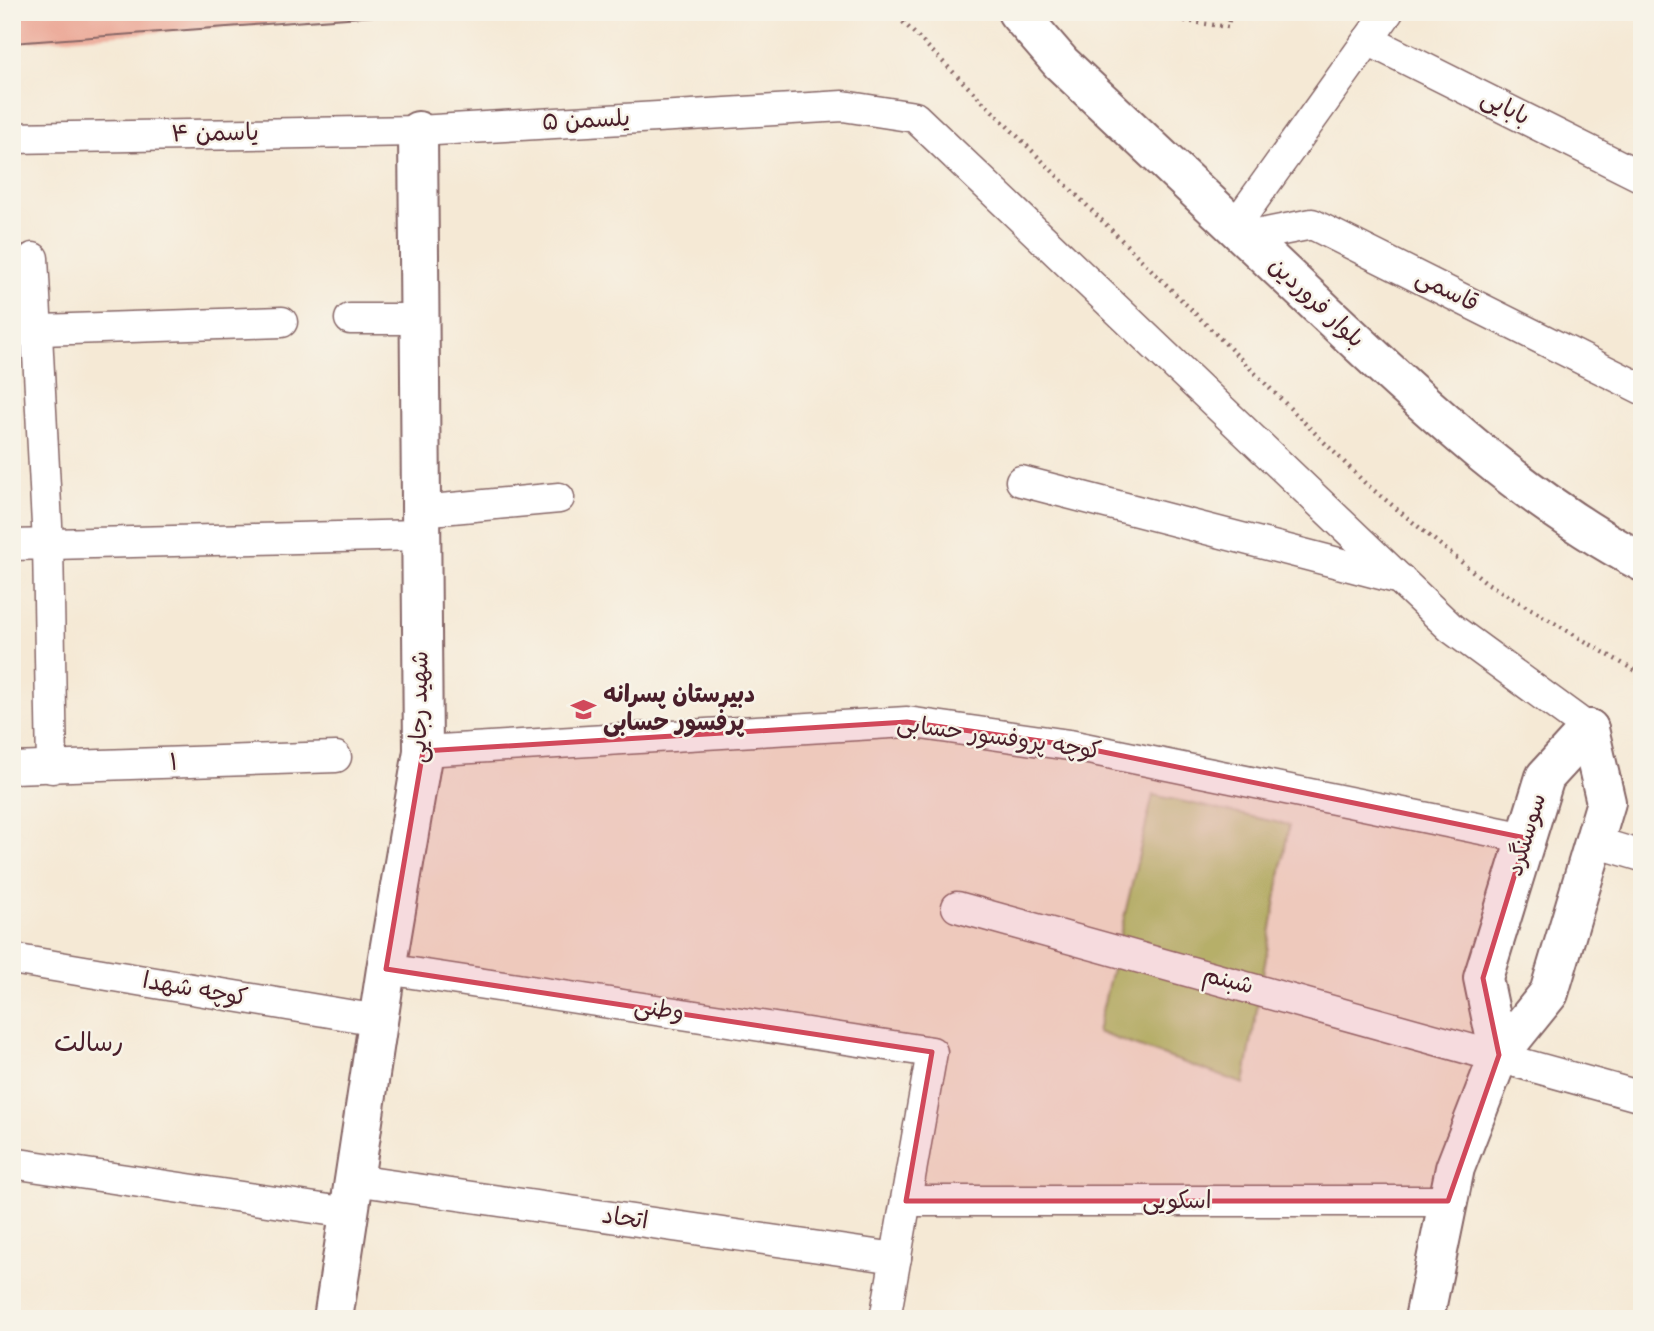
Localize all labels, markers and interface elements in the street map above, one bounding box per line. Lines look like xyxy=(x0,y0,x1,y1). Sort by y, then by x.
street label: بابایی xyxy=(1475,83,1535,133)
street label: یلسمن ۵ xyxy=(541,103,631,139)
street label: یاسمن ۴ xyxy=(171,118,259,150)
street label: بلوار فروردین xyxy=(1261,251,1371,355)
street label: قاسمی xyxy=(1410,262,1484,320)
street label: شهید رجایی xyxy=(404,650,436,764)
place label: دبیرستان پسرانه پرفسور حسابی xyxy=(603,680,755,739)
school or university icon: دبیرستان پسرانه پرفسور حسابی xyxy=(569,695,597,723)
street label: کوچه پروفسور حسابی xyxy=(895,708,1103,768)
street label: ۱ xyxy=(169,747,179,779)
street label: سوسنگرد xyxy=(1500,790,1554,880)
street label: شبنم xyxy=(1199,959,1257,1004)
street label: کوچه شهدا xyxy=(140,966,250,1014)
street label: وطنی xyxy=(632,991,686,1029)
district label: رسالت xyxy=(54,1027,124,1061)
street label: اسکویی xyxy=(1142,1186,1212,1217)
street label: اتحاد xyxy=(600,1200,650,1238)

